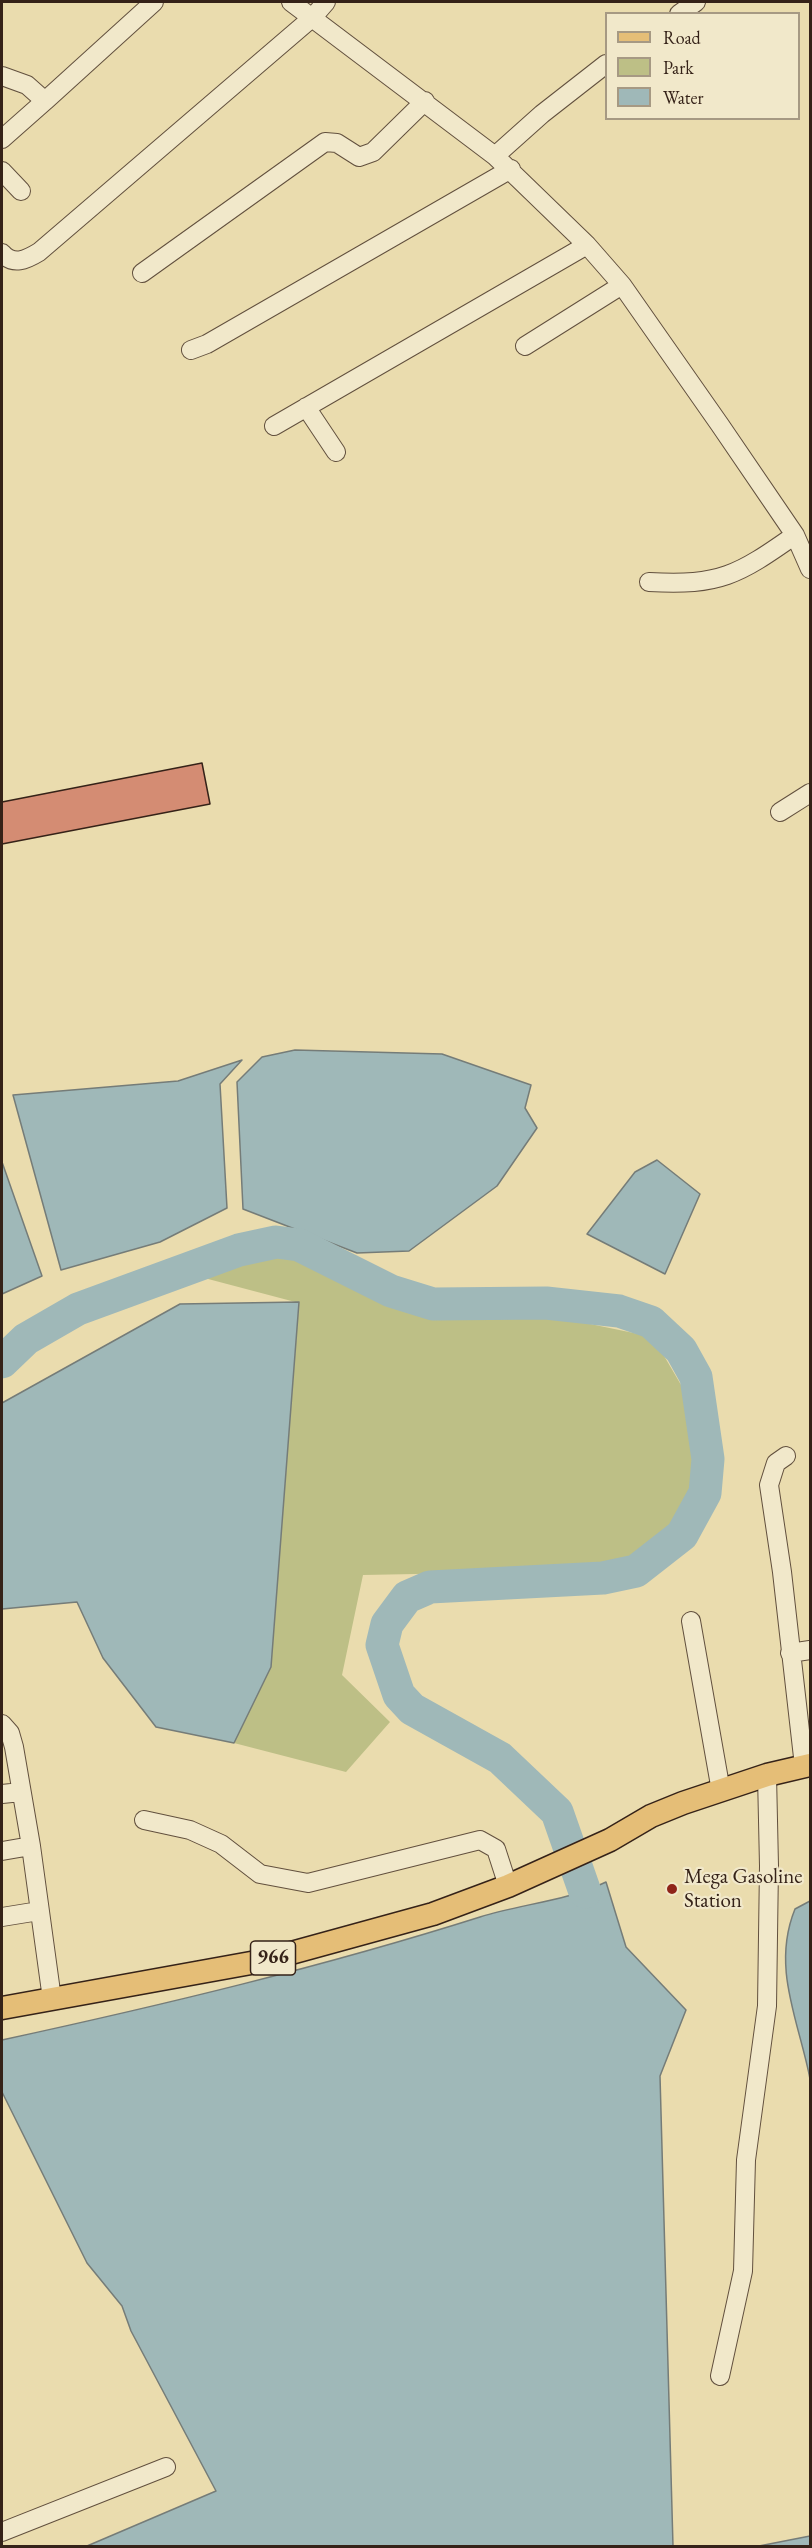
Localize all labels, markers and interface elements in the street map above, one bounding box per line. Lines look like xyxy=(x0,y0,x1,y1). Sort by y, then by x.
legend xyxy=(605,12,800,120)
text: Road xyxy=(663,26,701,49)
text: Park xyxy=(663,56,694,79)
text: Water xyxy=(663,86,704,109)
place label: Mega Gasoline Station xyxy=(684,1864,802,1914)
marker: Mega Gasoline Station xyxy=(665,1882,679,1896)
road number: 966 xyxy=(250,1941,296,1975)

